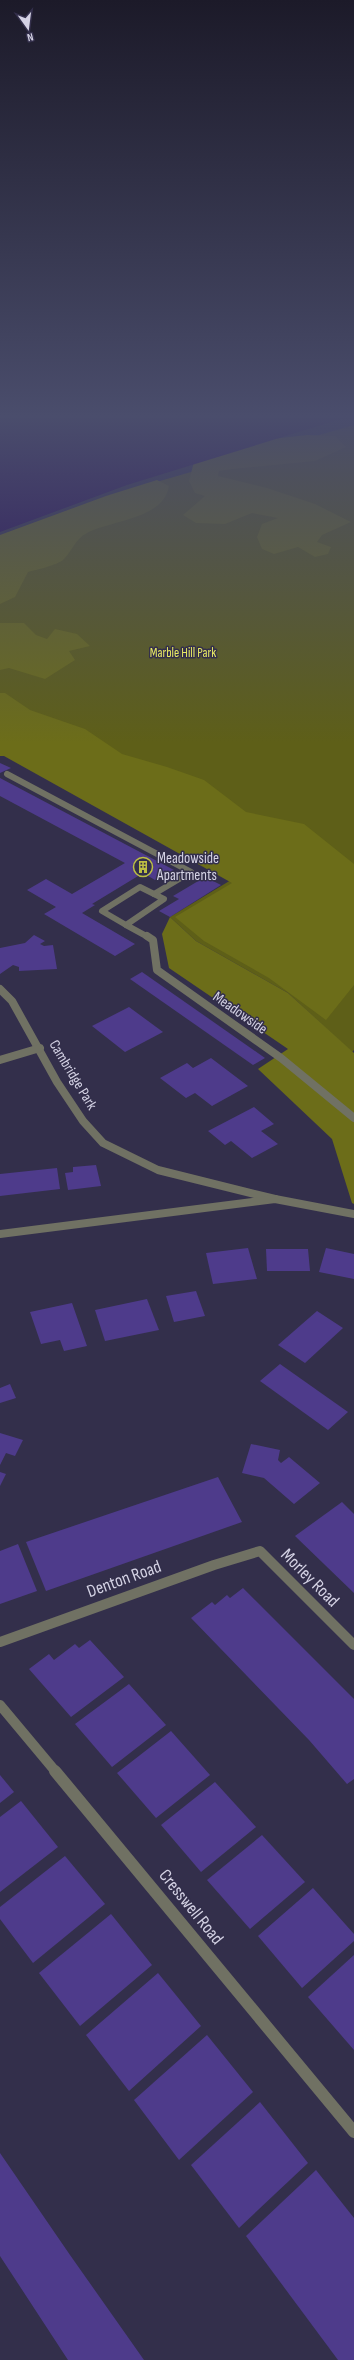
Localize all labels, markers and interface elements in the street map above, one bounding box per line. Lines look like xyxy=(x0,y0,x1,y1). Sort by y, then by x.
north arrow xyxy=(8,8,48,48)
text: N xyxy=(26,30,35,44)
park label: Marble Hill Park xyxy=(150,645,216,661)
place label: Meadowside Apartments xyxy=(156,849,219,885)
building icon: Meadowside Apartments xyxy=(132,856,154,878)
street label: Meadowside xyxy=(209,987,271,1039)
street label: Cambridge Park xyxy=(45,1037,101,1114)
street label: Morley Road xyxy=(277,1545,343,1611)
street label: Denton Road xyxy=(84,1556,164,1602)
street label: Cresswell Road xyxy=(154,1865,228,1949)

